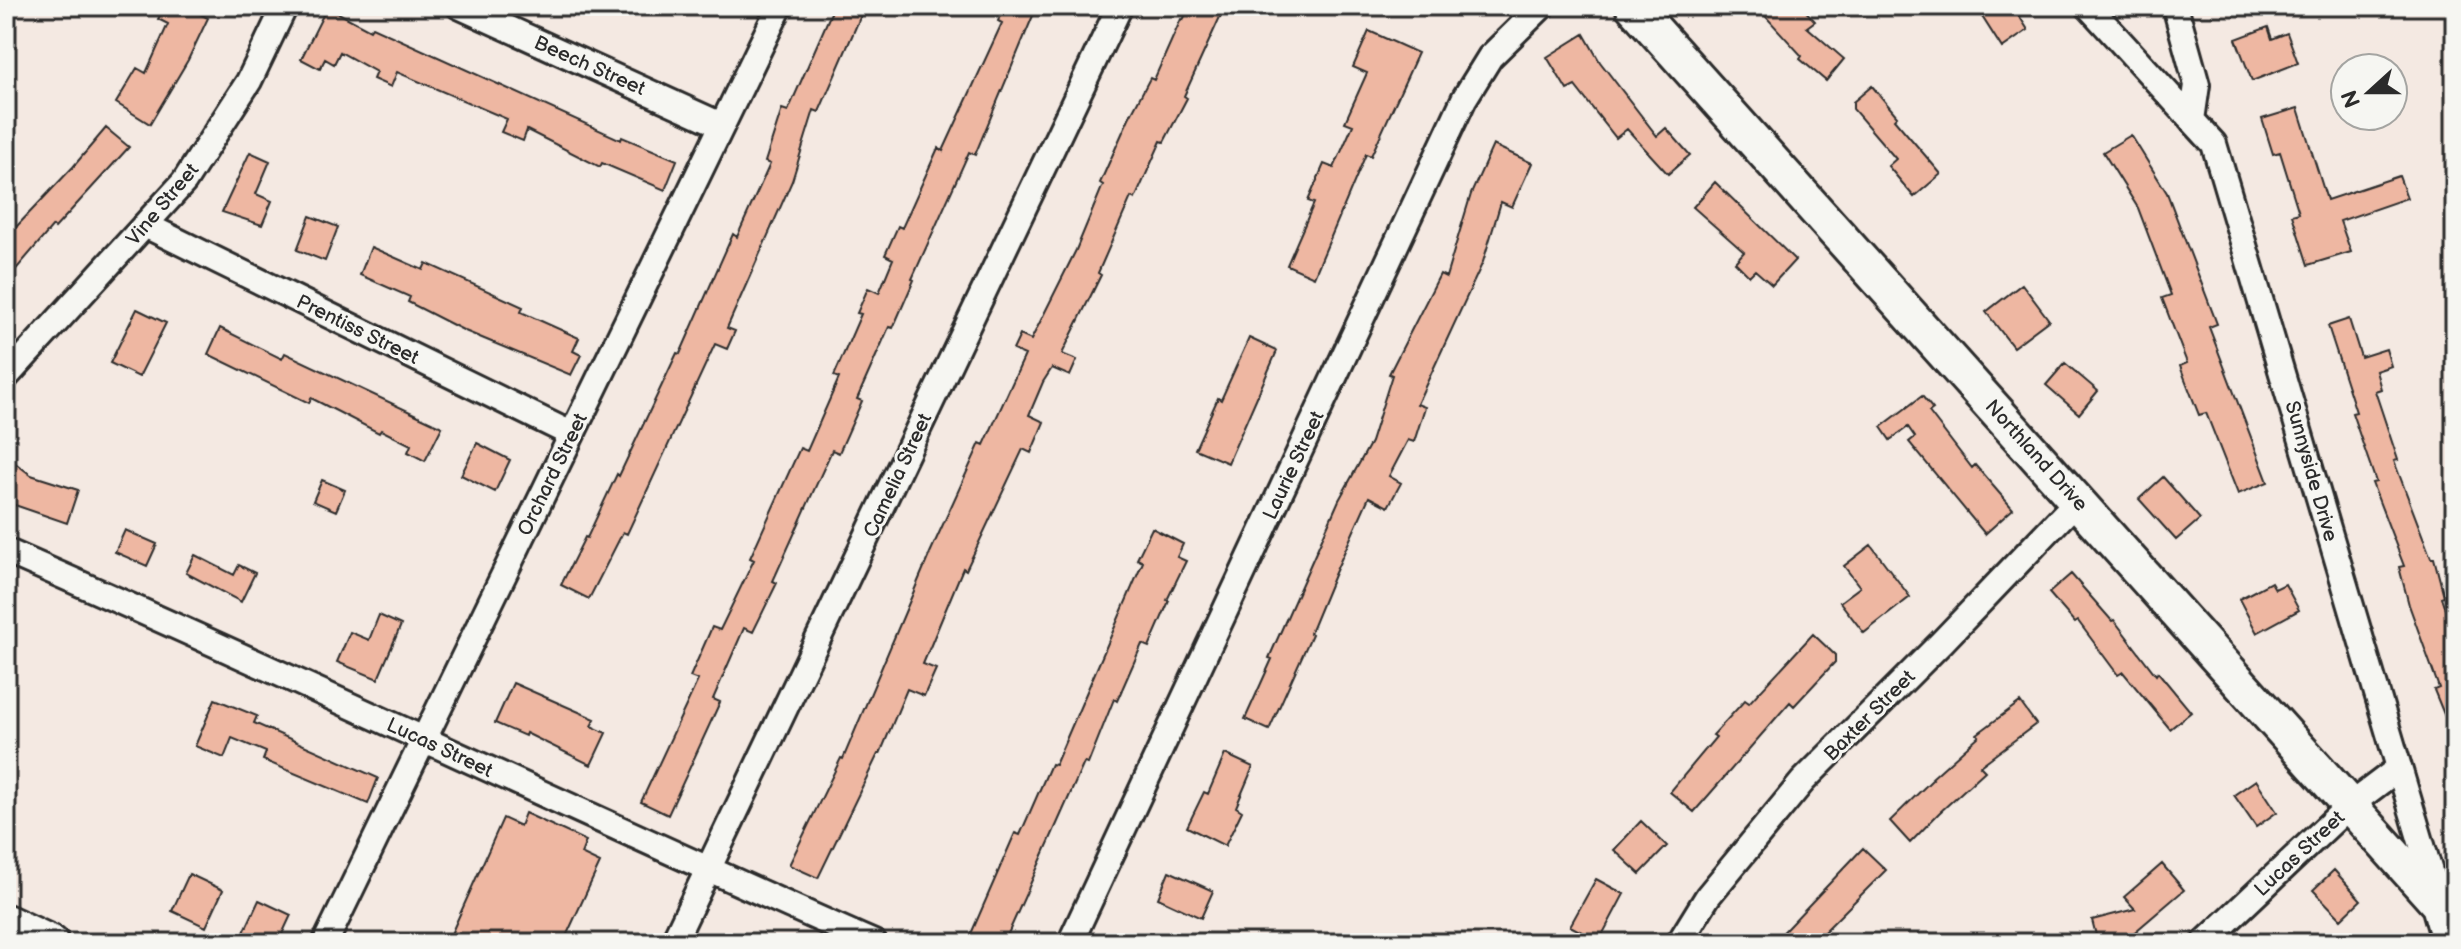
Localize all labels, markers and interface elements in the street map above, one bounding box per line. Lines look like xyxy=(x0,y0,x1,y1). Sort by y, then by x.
street label: Beech Street xyxy=(530,31,649,101)
north arrow xyxy=(2329,52,2409,132)
text: N xyxy=(2336,86,2367,111)
street label: Vine Street xyxy=(121,159,204,251)
street label: Prentiss Street xyxy=(292,290,423,370)
street label: Northland Drive xyxy=(1980,395,2093,517)
street label: Sunnyside Drive xyxy=(2280,398,2343,544)
street label: Laurie Street xyxy=(1258,407,1330,524)
street label: Orchard Street xyxy=(513,409,593,540)
street label: Camelia Street xyxy=(859,409,937,541)
street label: Baxter Street xyxy=(1819,665,1920,766)
street label: Lucas Street xyxy=(383,713,496,783)
street label: Lucas Street xyxy=(2250,806,2350,902)

